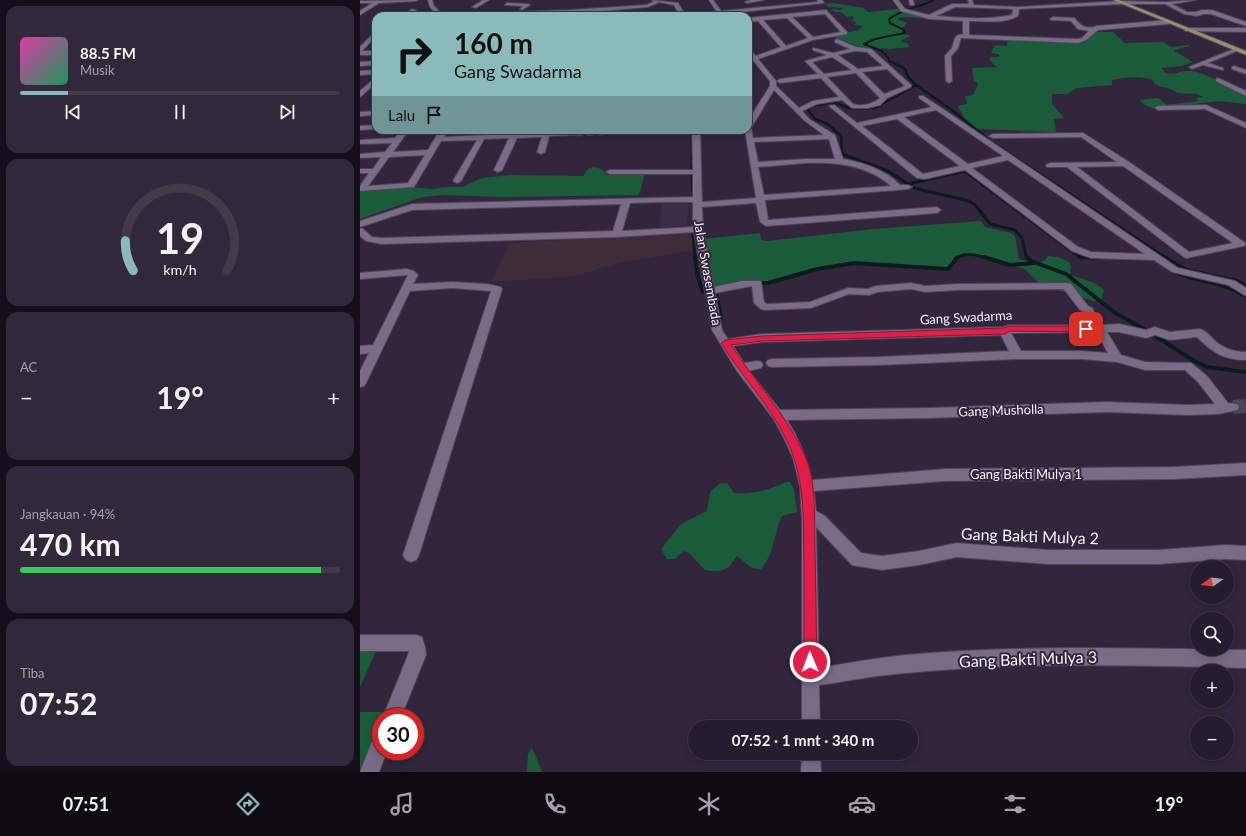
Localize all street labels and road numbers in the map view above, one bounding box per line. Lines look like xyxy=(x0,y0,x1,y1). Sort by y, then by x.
street label: Jalan Swasembada xyxy=(691,219,725,327)
street label: Gang Swadarma xyxy=(919,307,1013,327)
street label: Gang Musholla xyxy=(958,401,1044,419)
street label: Gang Bakti Mulya 1 xyxy=(970,466,1082,482)
street label: Gang Bakti Mulya 2 xyxy=(961,524,1099,547)
street label: Gang Bakti Mulya 3 xyxy=(959,647,1097,670)

